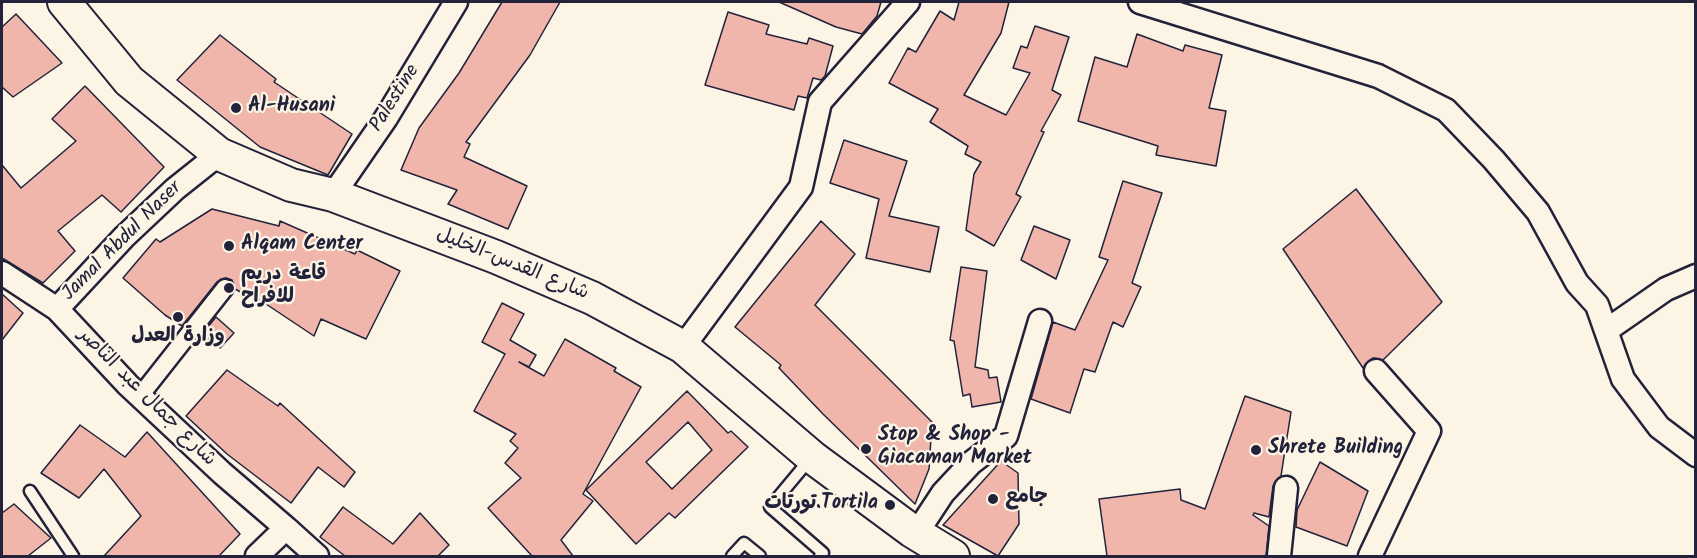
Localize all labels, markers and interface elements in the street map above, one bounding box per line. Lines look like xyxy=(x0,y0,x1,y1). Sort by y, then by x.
street label: Palestine xyxy=(366,61,426,137)
place label: Al-Husani xyxy=(248,96,335,120)
marker: Al-Husani xyxy=(229,101,243,115)
street label: Jamal Abdul Naser xyxy=(58,177,188,307)
street label: شارع القدس-الخليل xyxy=(432,223,592,307)
place label: Alqam Center xyxy=(241,234,363,258)
marker: Alqam Center xyxy=(222,239,236,253)
place label: قاعة دريم للافراح xyxy=(241,264,326,311)
marker: قاعة دريم للافراح xyxy=(222,281,236,295)
marker: وزارة العدل xyxy=(171,310,185,324)
street label: شارع جمال عبد الناصر xyxy=(72,324,220,472)
place label: وزارة العدل xyxy=(131,326,225,350)
place label: Stop & Shop - Giacaman Market xyxy=(878,425,1032,472)
place label: Shrete Building xyxy=(1268,438,1403,462)
marker: Stop & Shop - Giacaman Market xyxy=(859,442,873,456)
marker: Shrete Building xyxy=(1249,443,1263,457)
place label: جامع xyxy=(1005,487,1048,511)
marker: جامع xyxy=(986,492,1000,506)
place label: تورتات.Tortila xyxy=(764,493,878,517)
marker: تورتات.Tortila xyxy=(883,498,897,512)

